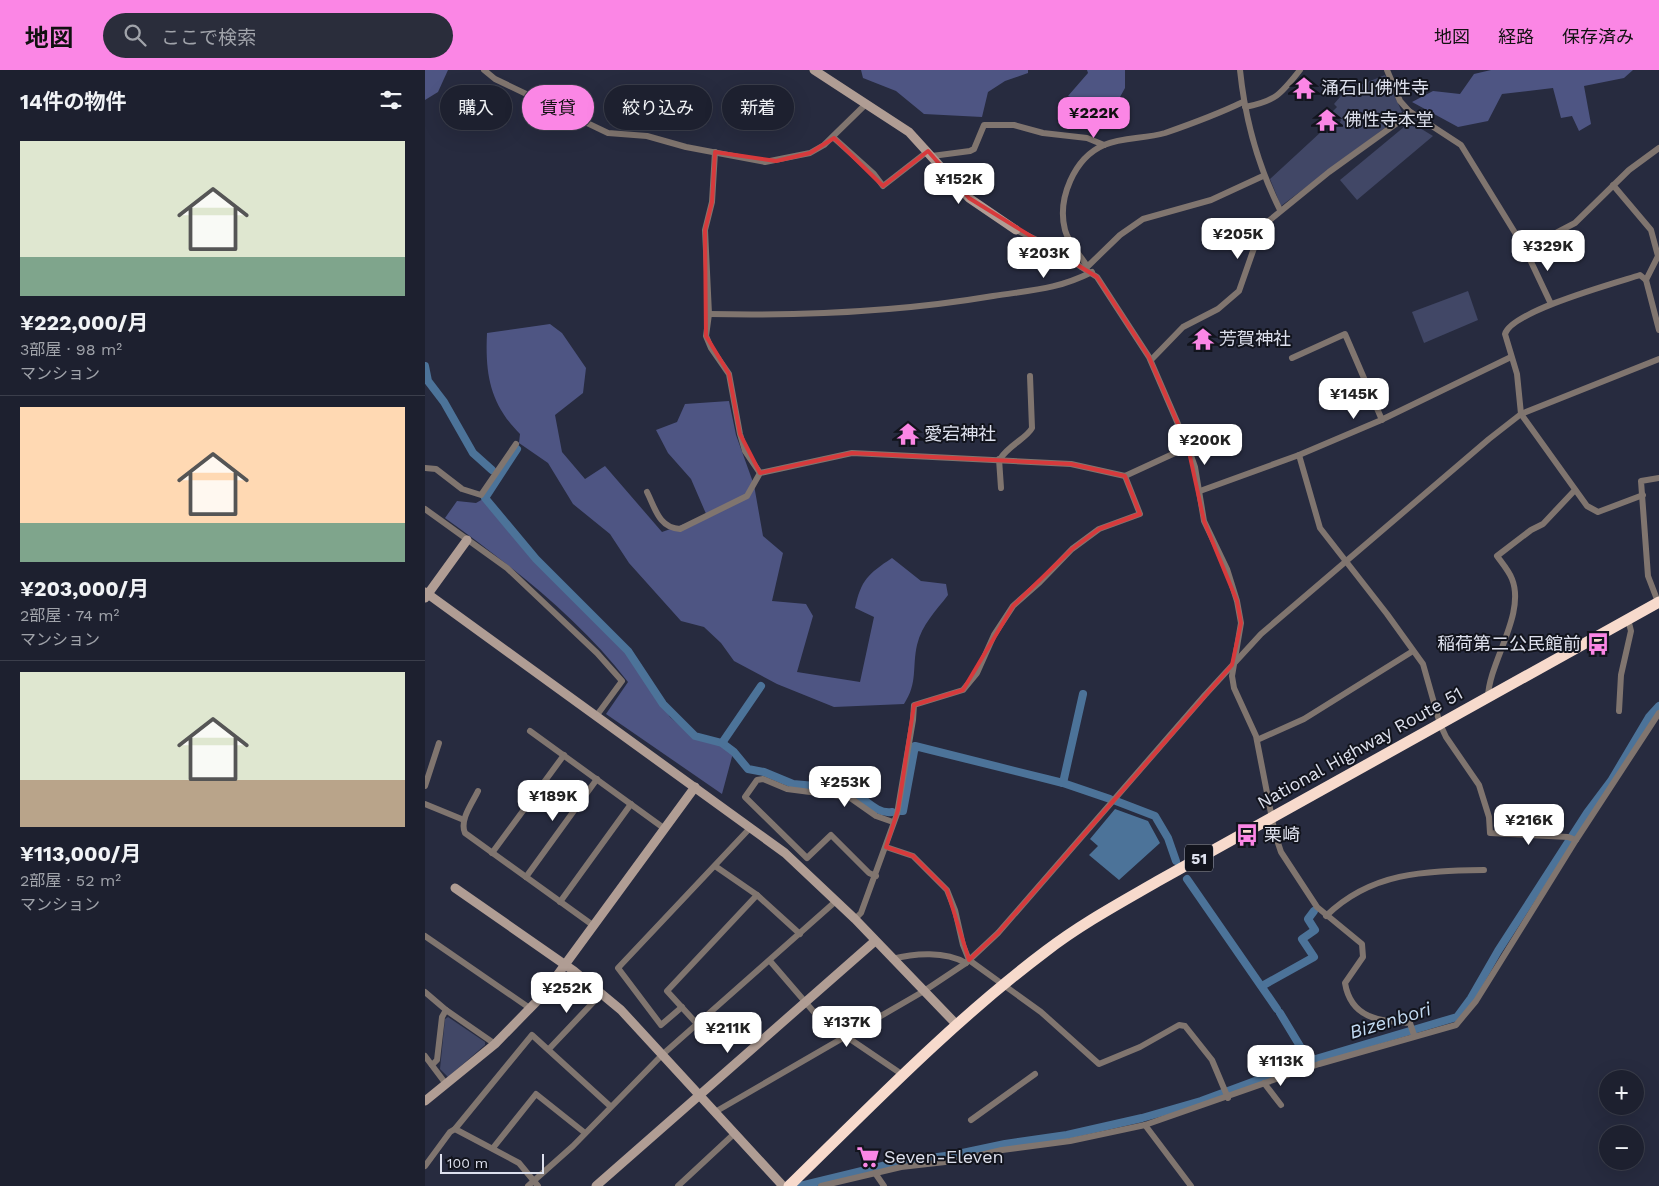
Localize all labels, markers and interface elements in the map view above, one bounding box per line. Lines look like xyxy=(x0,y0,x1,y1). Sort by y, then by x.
search box xyxy=(103,13,453,58)
icon: search xyxy=(121,21,149,49)
text: 地図 xyxy=(25,24,73,52)
text: ここで検索 xyxy=(161,26,256,49)
text: 地図 xyxy=(1434,26,1470,47)
text: 経路 xyxy=(1498,26,1534,47)
text: 保存済み xyxy=(1562,26,1634,47)
temple icon: 涌石山佛性寺 xyxy=(1291,75,1317,101)
place label: 涌石山佛性寺 xyxy=(1321,77,1429,98)
chip: 購入 xyxy=(440,85,512,130)
chip: 賃貸 xyxy=(522,85,594,130)
chip: 絞り込み xyxy=(604,85,712,130)
chip: 新着 xyxy=(722,85,794,130)
icon: filters xyxy=(377,86,405,114)
text: 14件の物件 xyxy=(20,89,127,114)
pin: ¥222K xyxy=(1059,97,1129,139)
text: ¥222K xyxy=(1069,103,1119,122)
temple icon: 佛性寺本堂 xyxy=(1314,107,1340,133)
place label: 佛性寺本堂 xyxy=(1344,109,1434,130)
pin: ¥152K xyxy=(924,162,994,205)
text: ¥152K xyxy=(935,169,983,188)
icon: home xyxy=(168,174,258,264)
pin: ¥205K xyxy=(1203,218,1273,260)
text: ¥205K xyxy=(1213,224,1263,243)
pin: ¥329K xyxy=(1513,230,1583,272)
pin: ¥203K xyxy=(1009,236,1079,279)
text: ¥329K xyxy=(1523,236,1573,255)
text: ¥203K xyxy=(1019,243,1069,262)
text: ¥222,000/月 xyxy=(20,310,148,335)
temple icon: 芳賀神社 xyxy=(1190,326,1216,352)
place label: 芳賀神社 xyxy=(1219,328,1291,349)
text: 3部屋 · 98 m² xyxy=(20,340,122,359)
text: マンション xyxy=(20,364,100,383)
pin: ¥145K xyxy=(1319,378,1389,420)
text: ¥145K xyxy=(1330,384,1378,403)
temple icon: 愛宕神社 xyxy=(895,421,921,447)
place label: 愛宕神社 xyxy=(924,423,996,444)
pin: ¥200K xyxy=(1170,424,1240,466)
text: ¥200K xyxy=(1179,430,1231,449)
icon: home xyxy=(168,439,258,529)
text: ¥203,000/月 xyxy=(20,576,149,601)
text: 2部屋 · 74 m² xyxy=(20,606,119,625)
text: マンション xyxy=(20,630,100,649)
bus stop icon: 稲荷第二公民館前 xyxy=(1585,631,1611,657)
place label: 稲荷第二公民館前 xyxy=(1437,633,1581,654)
street label: National Highway Route 51 xyxy=(1253,682,1466,813)
icon: home xyxy=(168,704,258,794)
pin: ¥253K xyxy=(810,766,880,808)
text: ¥253K xyxy=(820,772,870,791)
pin: ¥189K xyxy=(518,780,588,822)
text: ¥189K xyxy=(529,786,577,805)
pin: ¥216K xyxy=(1494,804,1564,846)
text: ¥216K xyxy=(1505,810,1553,829)
bus stop icon: 栗崎 xyxy=(1234,822,1260,848)
place label: 栗崎 xyxy=(1264,824,1300,845)
text: ¥113,000/月 xyxy=(20,841,141,866)
road number: 51 xyxy=(1185,844,1213,871)
text: 2部屋 · 52 m² xyxy=(20,871,121,890)
text: マンション xyxy=(20,895,100,914)
pin: ¥252K xyxy=(532,972,602,1014)
text: ¥252K xyxy=(542,978,592,997)
water label: Bizenbori xyxy=(1347,997,1435,1044)
pin: ¥137K xyxy=(812,1006,882,1048)
pin: ¥211K xyxy=(693,1012,763,1054)
text: ¥137K xyxy=(823,1012,871,1031)
text: ¥211K xyxy=(705,1018,751,1037)
pin: ¥113K xyxy=(1246,1044,1316,1087)
text: ¥113K xyxy=(1258,1051,1304,1070)
map controls xyxy=(1599,1070,1644,1170)
button: + xyxy=(1599,1070,1644,1115)
button: − xyxy=(1599,1125,1644,1170)
supermarket icon: Seven-Eleven xyxy=(855,1144,881,1170)
place label: Seven-Eleven xyxy=(884,1146,1004,1167)
scale bar xyxy=(440,1151,544,1174)
text: 100 m xyxy=(447,1155,488,1171)

